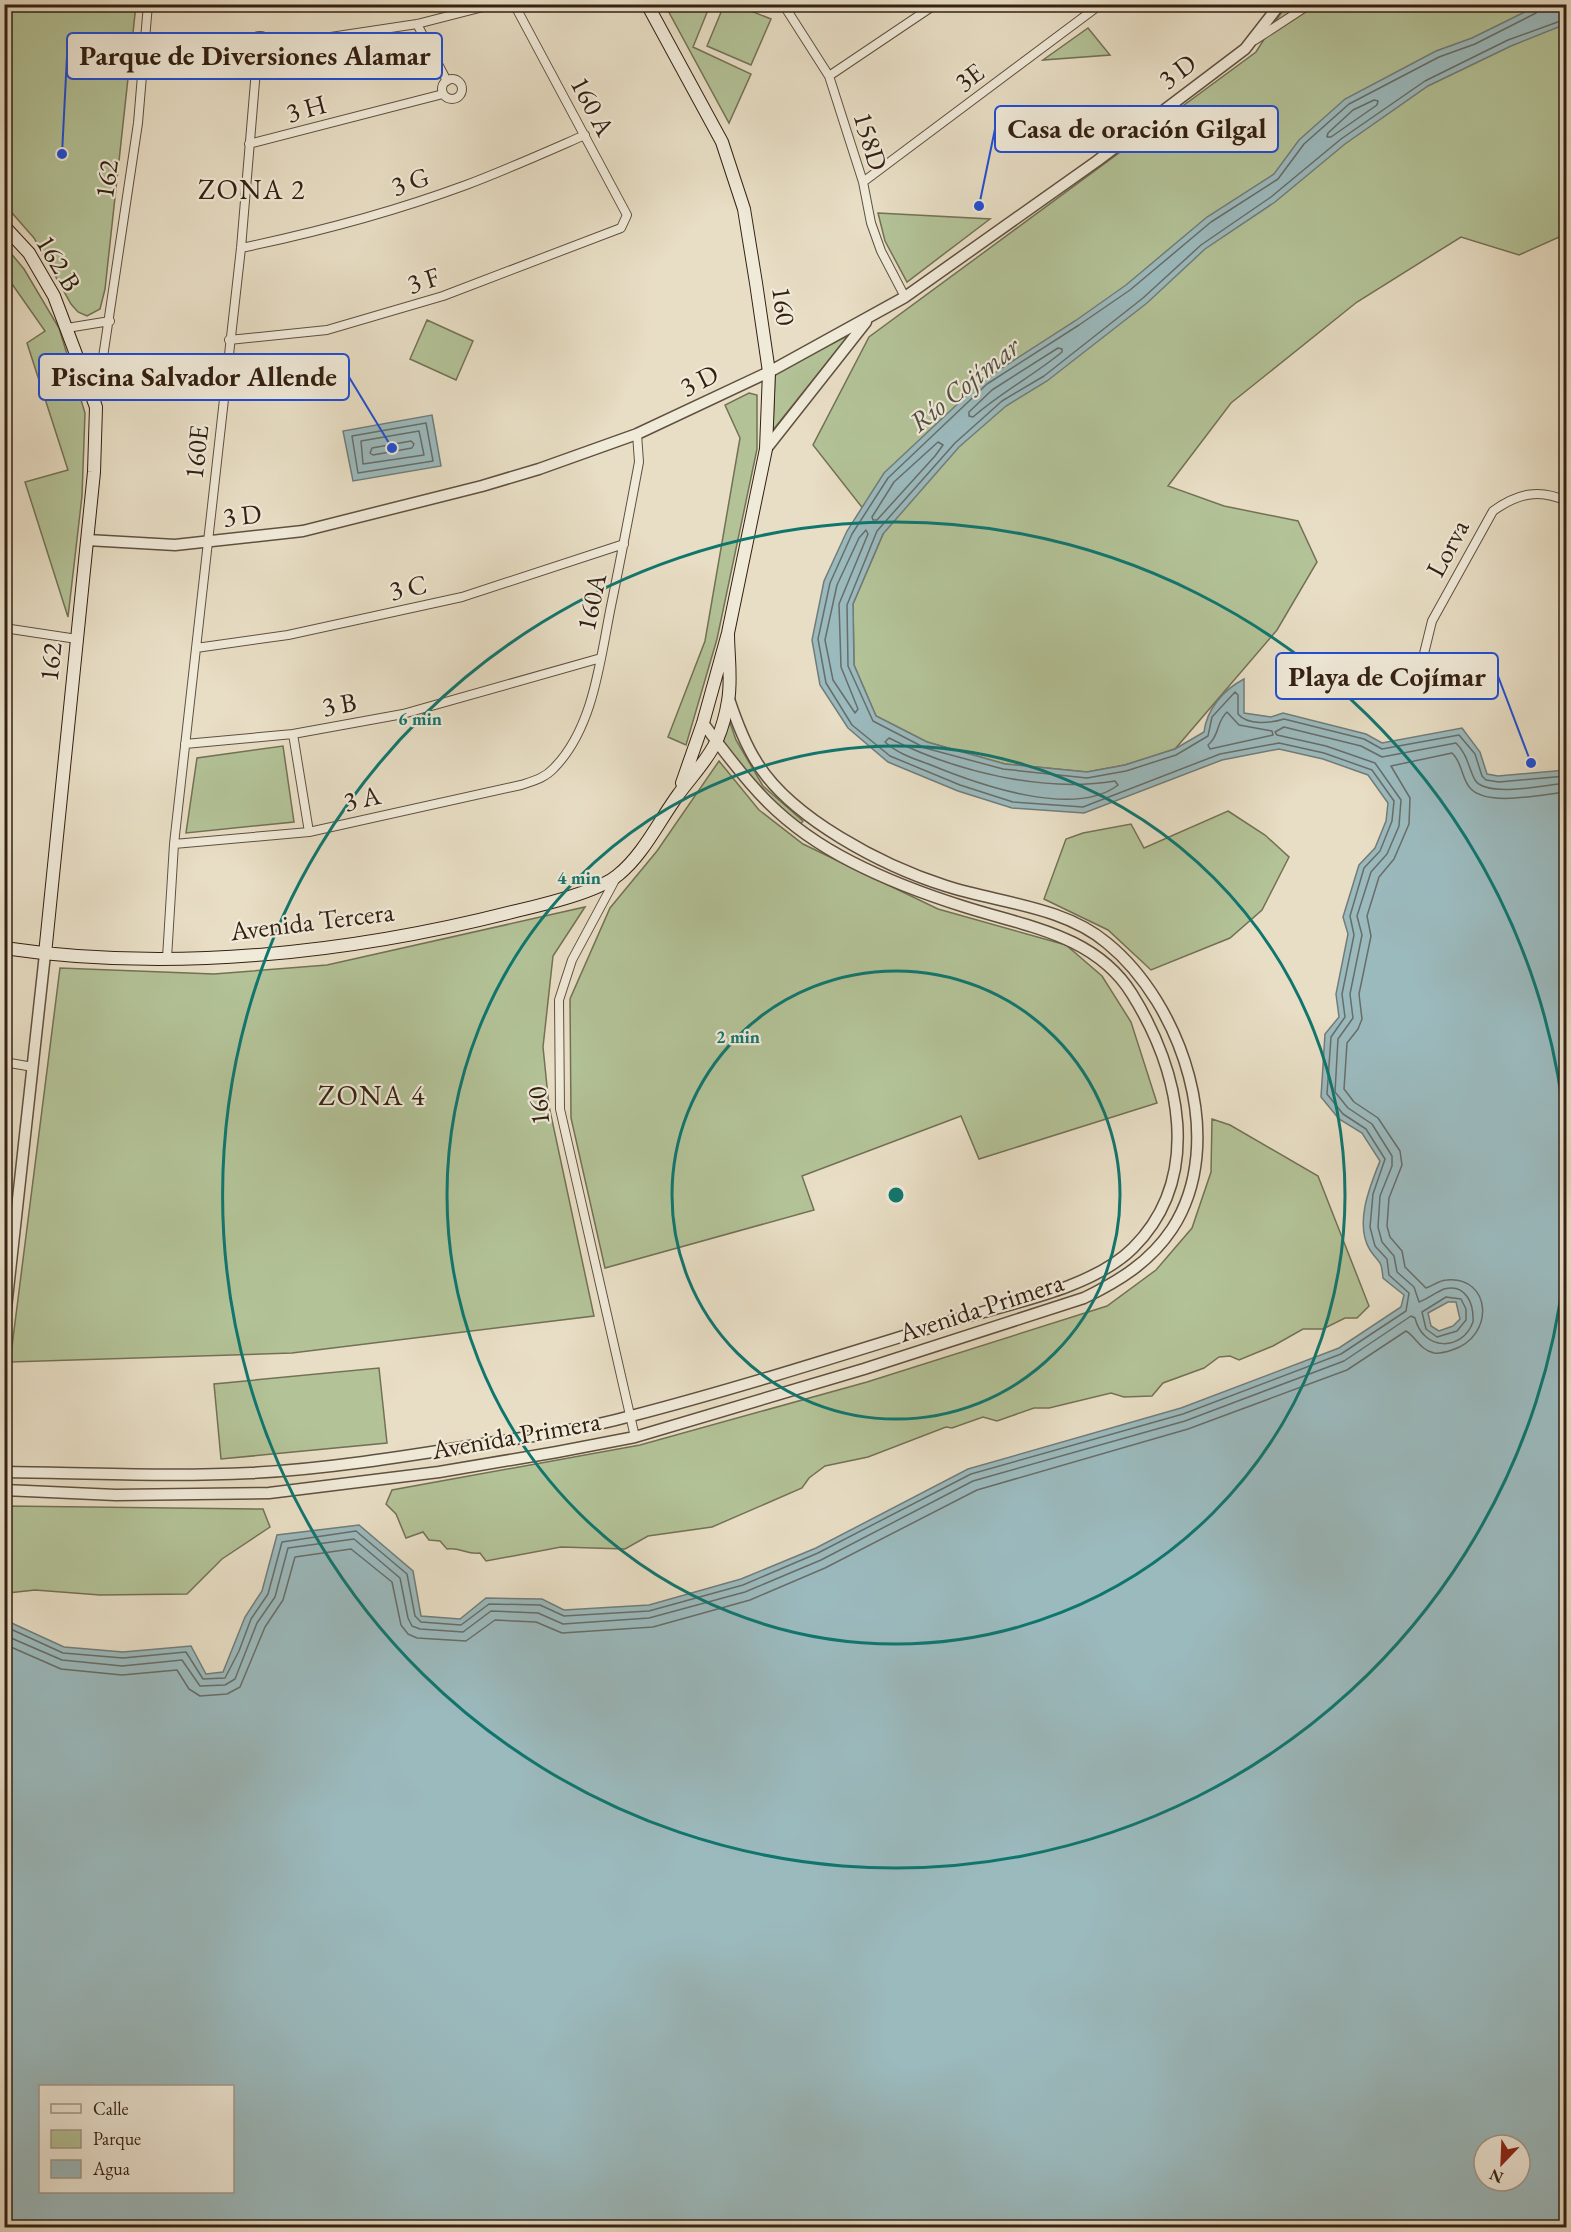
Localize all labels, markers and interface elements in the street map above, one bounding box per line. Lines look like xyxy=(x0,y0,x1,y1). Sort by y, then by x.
callout: Parque de Diversiones Alamar xyxy=(67,33,442,79)
text: Parque de Diversiones Alamar xyxy=(79,37,431,73)
street label: 3 D xyxy=(1151,45,1203,97)
street label: 3E xyxy=(947,55,991,99)
street label: 160 A xyxy=(563,70,623,142)
street label: 3 H xyxy=(282,86,330,130)
callout: Casa de oración Gilgal xyxy=(995,106,1278,152)
street label: 158D xyxy=(846,108,896,174)
text: Casa de oración Gilgal xyxy=(1008,110,1267,146)
street label: 162 xyxy=(86,157,126,201)
street label: 3 G xyxy=(386,158,434,204)
district label: ZONA 2 xyxy=(198,171,306,207)
street label: 162 B xyxy=(29,228,89,298)
street label: 3 F xyxy=(402,259,444,301)
street label: 160 xyxy=(764,284,804,328)
water label: Río Cojímar xyxy=(901,327,1028,440)
callout: Piscina Salvador Allende xyxy=(39,354,349,400)
street label: 3 D xyxy=(674,356,724,404)
text: Piscina Salvador Allende xyxy=(51,358,337,394)
street label: 160E xyxy=(176,423,216,481)
street label: 3 D xyxy=(221,496,263,534)
street label: Lorva xyxy=(1417,513,1477,583)
street label: 3 C xyxy=(386,566,430,608)
street label: 160A xyxy=(568,570,614,634)
street label: 162 xyxy=(31,641,69,683)
callout: Playa de Cojímar xyxy=(1276,653,1498,699)
text: Playa de Cojímar xyxy=(1288,658,1486,694)
street label: 3 B xyxy=(319,684,359,724)
text: 6 min xyxy=(398,707,442,730)
street label: 3 A xyxy=(340,777,384,819)
text: 4 min xyxy=(557,866,601,889)
street label: Avenida Tercera xyxy=(227,894,396,949)
text: 2 min xyxy=(716,1025,760,1048)
district label: ZONA 4 xyxy=(318,1077,426,1113)
street label: 160 xyxy=(519,1085,557,1127)
centre of rings xyxy=(886,1185,906,1205)
street label: Avenida Primera xyxy=(893,1264,1068,1350)
street label: Avenida Primera xyxy=(428,1403,603,1467)
legend xyxy=(39,2085,234,2193)
text: Calle xyxy=(93,2097,129,2120)
text: Parque xyxy=(93,2127,141,2150)
north arrow xyxy=(1472,2133,1532,2193)
text: Agua xyxy=(92,2157,131,2180)
text: N xyxy=(1486,2164,1506,2189)

